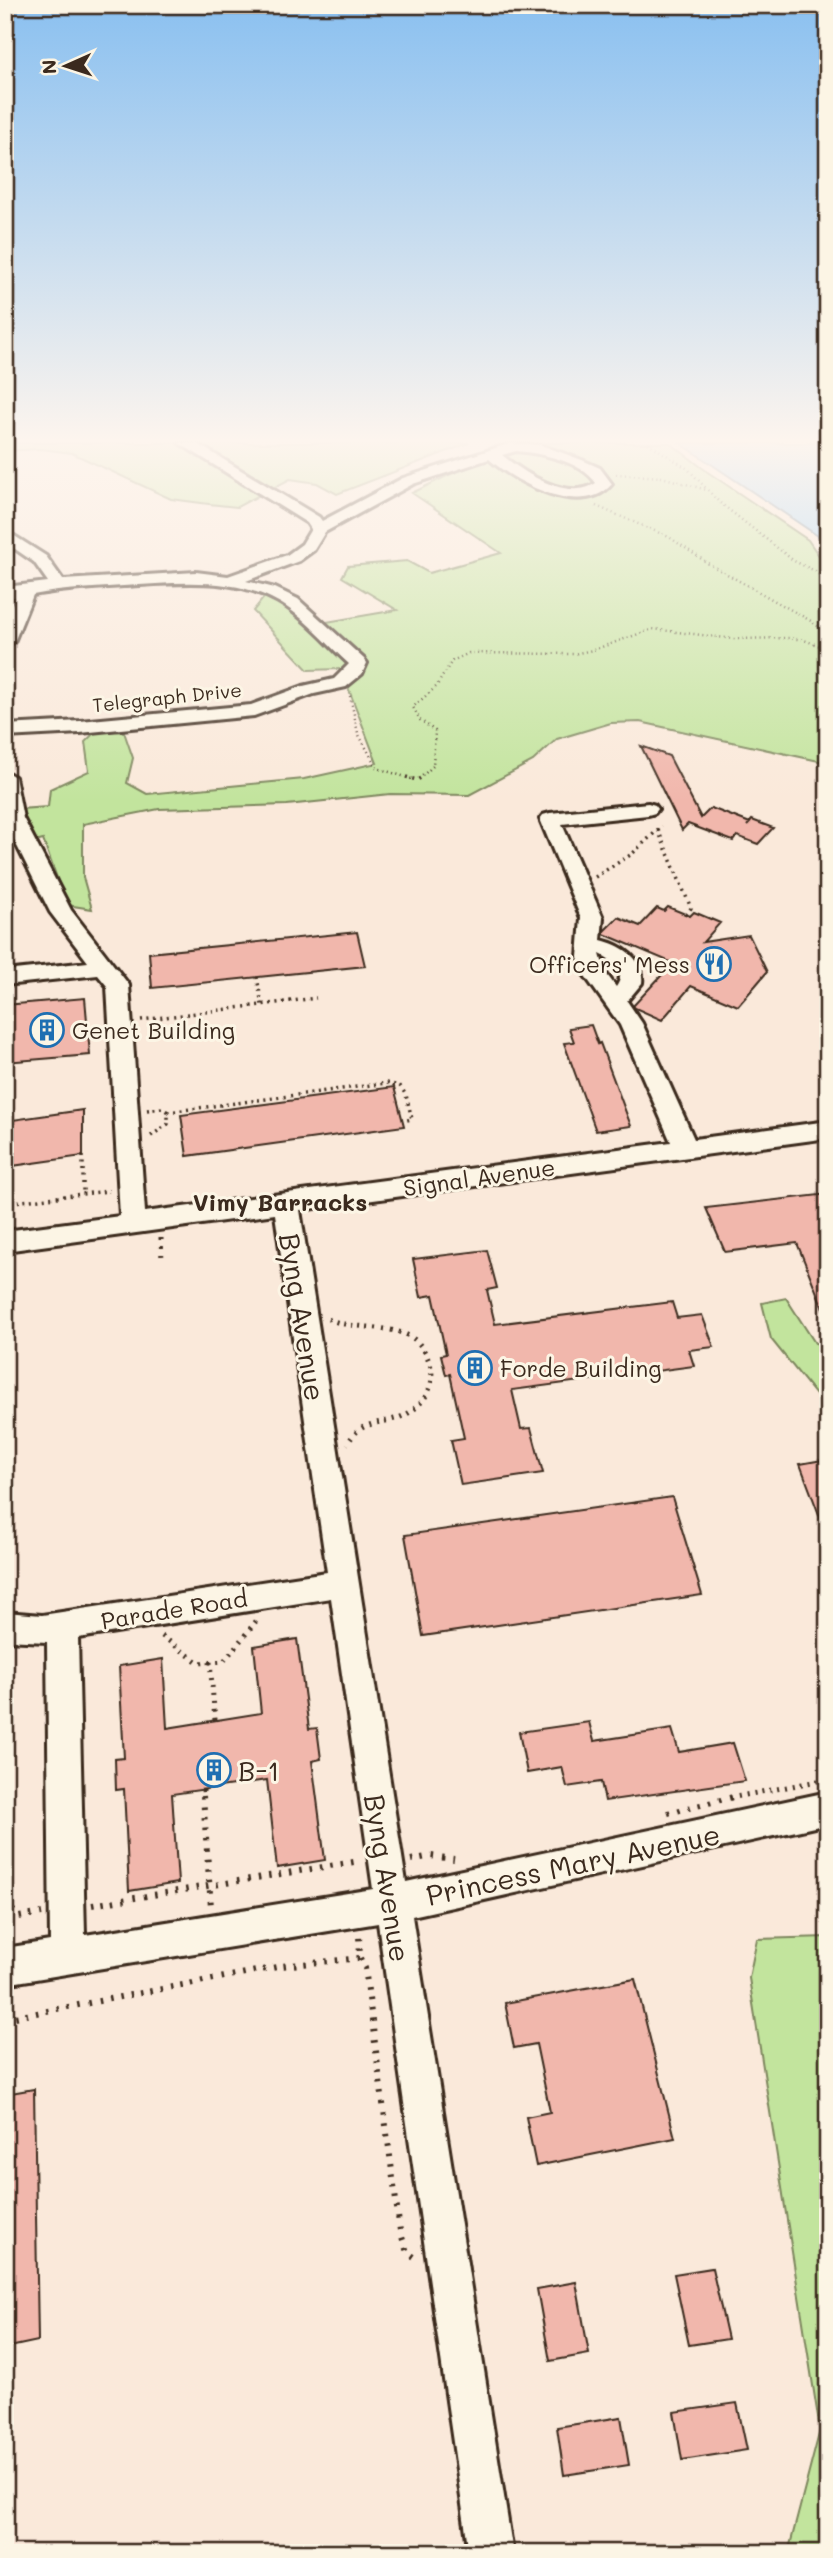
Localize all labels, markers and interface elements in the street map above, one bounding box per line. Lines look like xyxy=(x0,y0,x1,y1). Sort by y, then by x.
north arrow xyxy=(32,32,102,102)
text: N xyxy=(36,59,61,75)
street label: Telegraph Drive xyxy=(91,677,243,717)
restaurant icon: Officers' Mess xyxy=(695,945,733,983)
place label: Officers' Mess xyxy=(529,949,690,979)
building icon: Genet Building xyxy=(28,1011,66,1049)
place label: Genet Building xyxy=(72,1015,235,1045)
street label: Signal Avenue xyxy=(401,1151,557,1203)
district label: Vimy Barracks xyxy=(193,1186,367,1217)
street label: Byng Avenue xyxy=(272,1230,334,1404)
building icon: Forde Building xyxy=(456,1349,494,1387)
place label: Forde Building xyxy=(500,1353,662,1383)
street label: Parade Road xyxy=(99,1583,249,1635)
building icon: B-1 xyxy=(195,1751,233,1789)
place label: B-1 xyxy=(238,1752,280,1788)
street label: Byng Avenue xyxy=(357,1791,419,1965)
street label: Princess Mary Avenue xyxy=(423,1815,723,1913)

